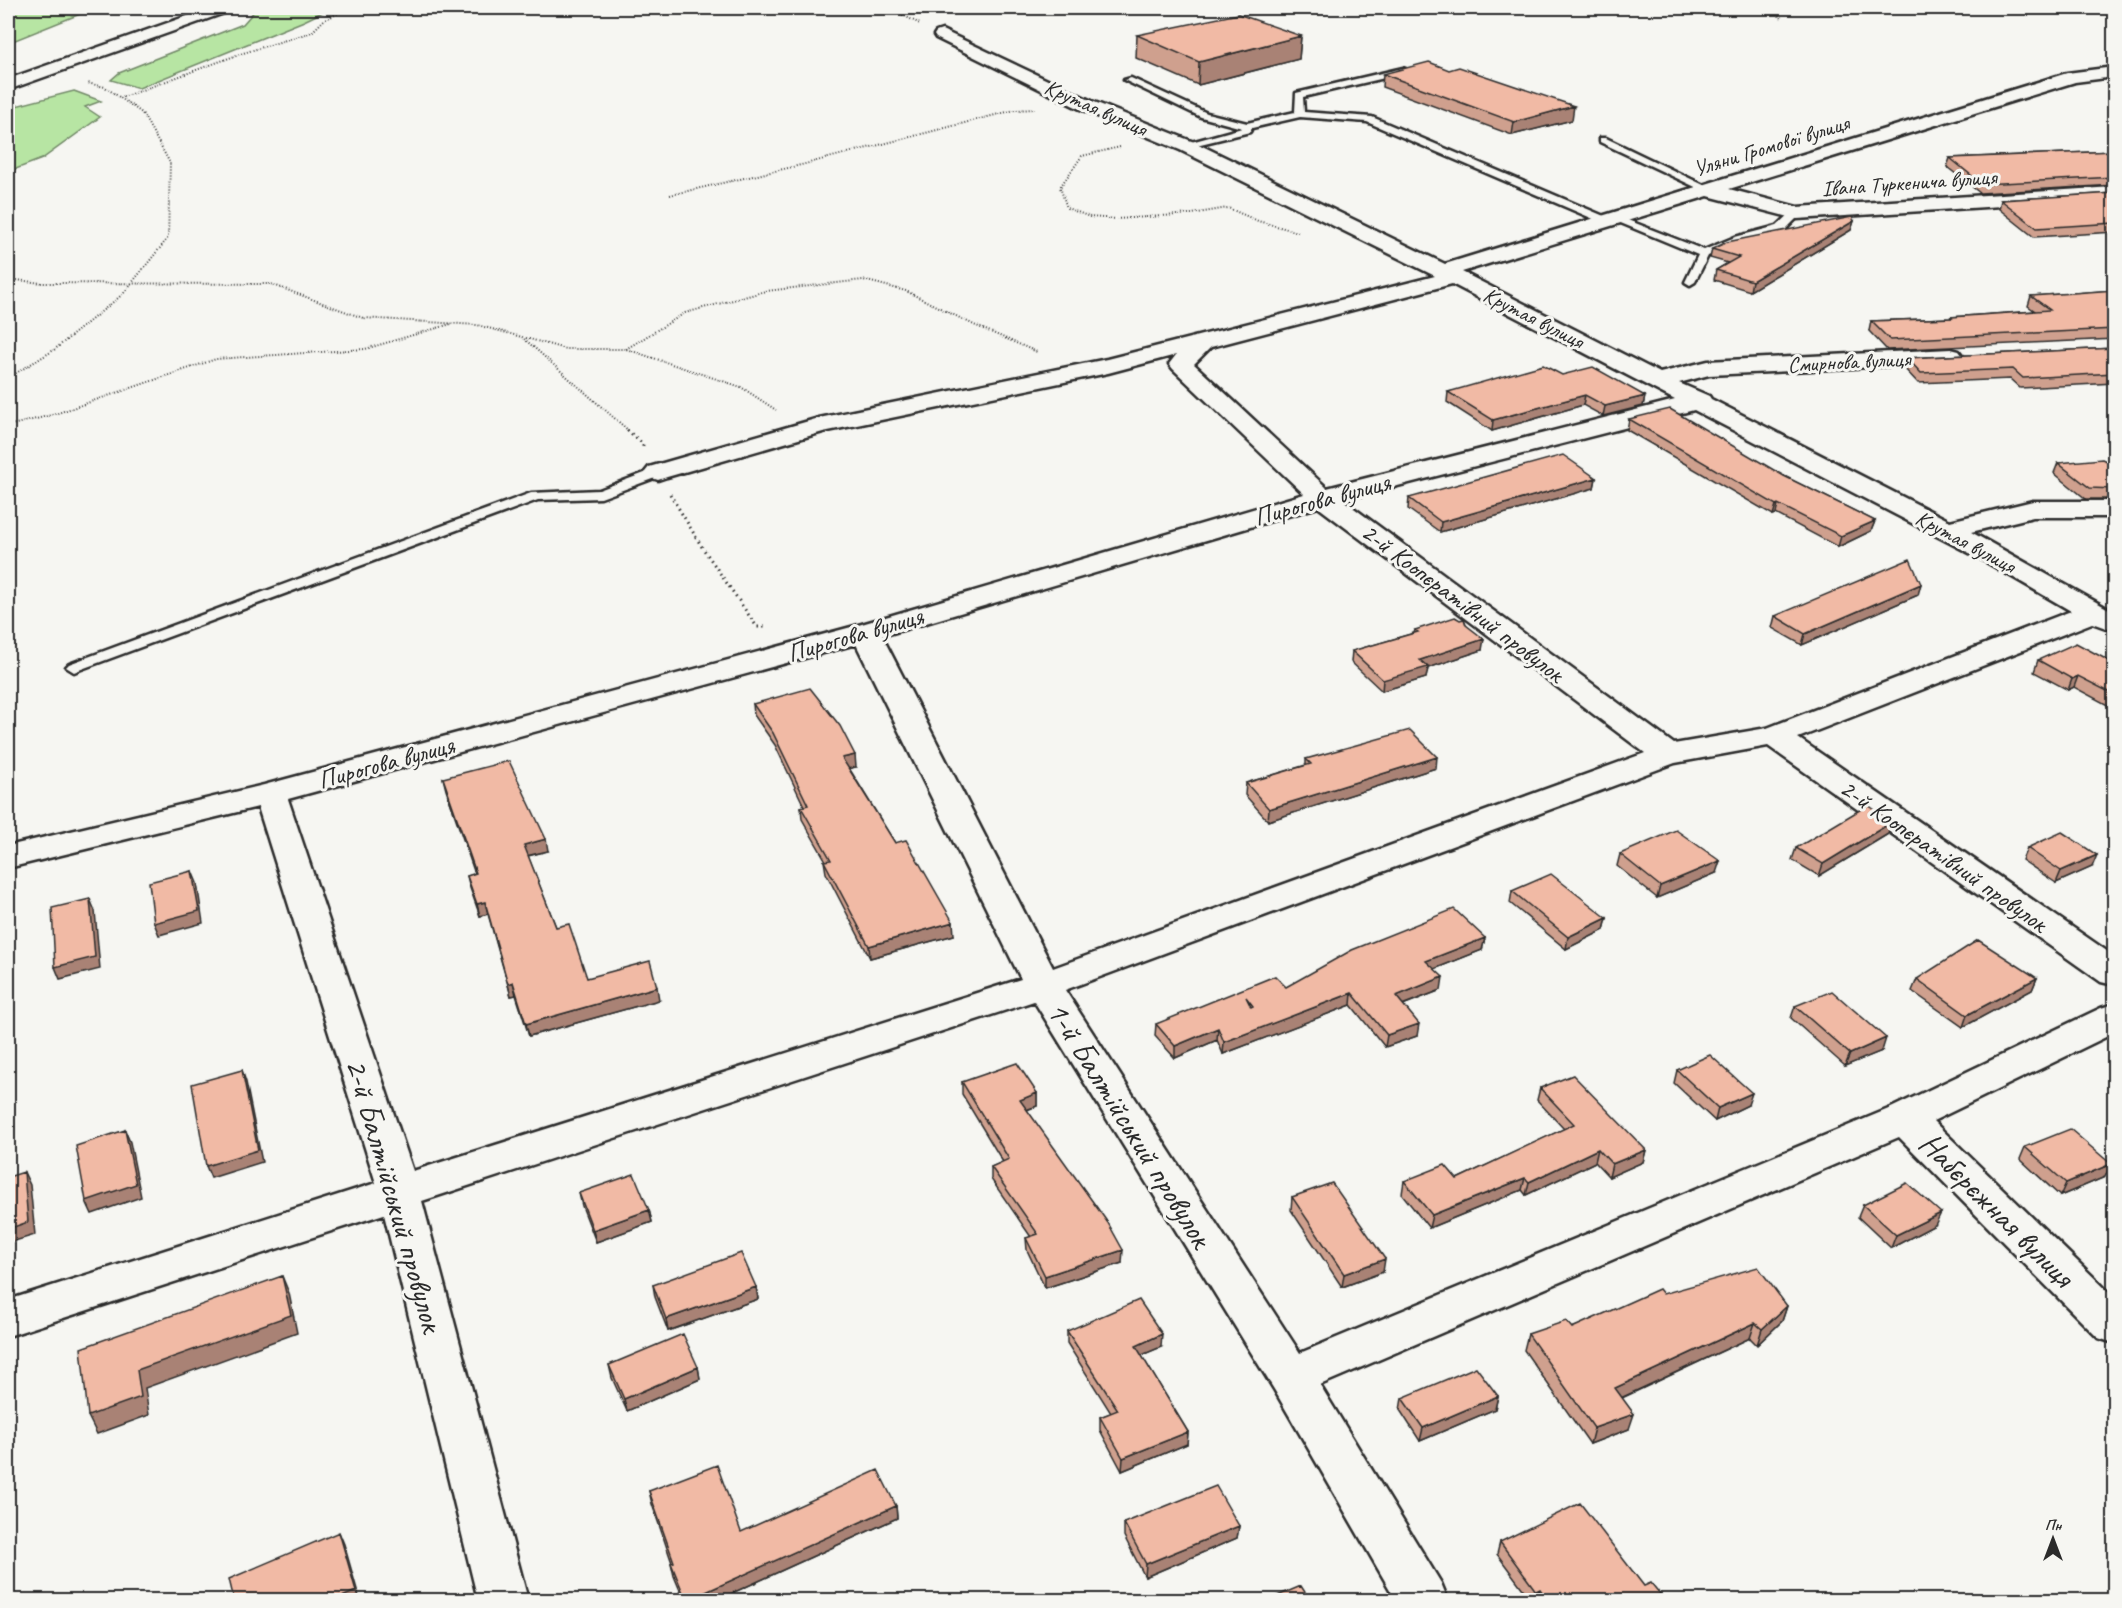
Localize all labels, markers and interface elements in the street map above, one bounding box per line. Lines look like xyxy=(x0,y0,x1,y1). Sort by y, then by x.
street label: Крутая вулиця xyxy=(1040,73,1152,143)
street label: Уляни Громової вулиця xyxy=(1690,109,1854,183)
street label: Івана Туркенича вулиця xyxy=(1821,163,1999,203)
street label: Крутая вулиця xyxy=(1479,281,1590,356)
street label: Смирнова вулиця xyxy=(1787,345,1913,379)
street label: Пирогова вулиця xyxy=(1250,465,1395,534)
street label: Крутая вулиця xyxy=(1911,504,2021,581)
street label: 2-й Коопєратівний провулок xyxy=(1355,515,1573,691)
street label: Пирогова вулиця xyxy=(783,599,928,670)
street label: Пирогова вулиця xyxy=(314,728,459,797)
street label: 2-й Коопєратівний провулок xyxy=(1834,771,2056,941)
street label: 1-й Балтійський провулок xyxy=(1037,994,1223,1257)
street label: 2-й Балтійський провулок xyxy=(336,1054,454,1339)
street label: Набєрєжная вулиця xyxy=(1910,1123,2084,1297)
north arrow xyxy=(2023,1509,2083,1569)
text: Пн xyxy=(2045,1515,2062,1535)

